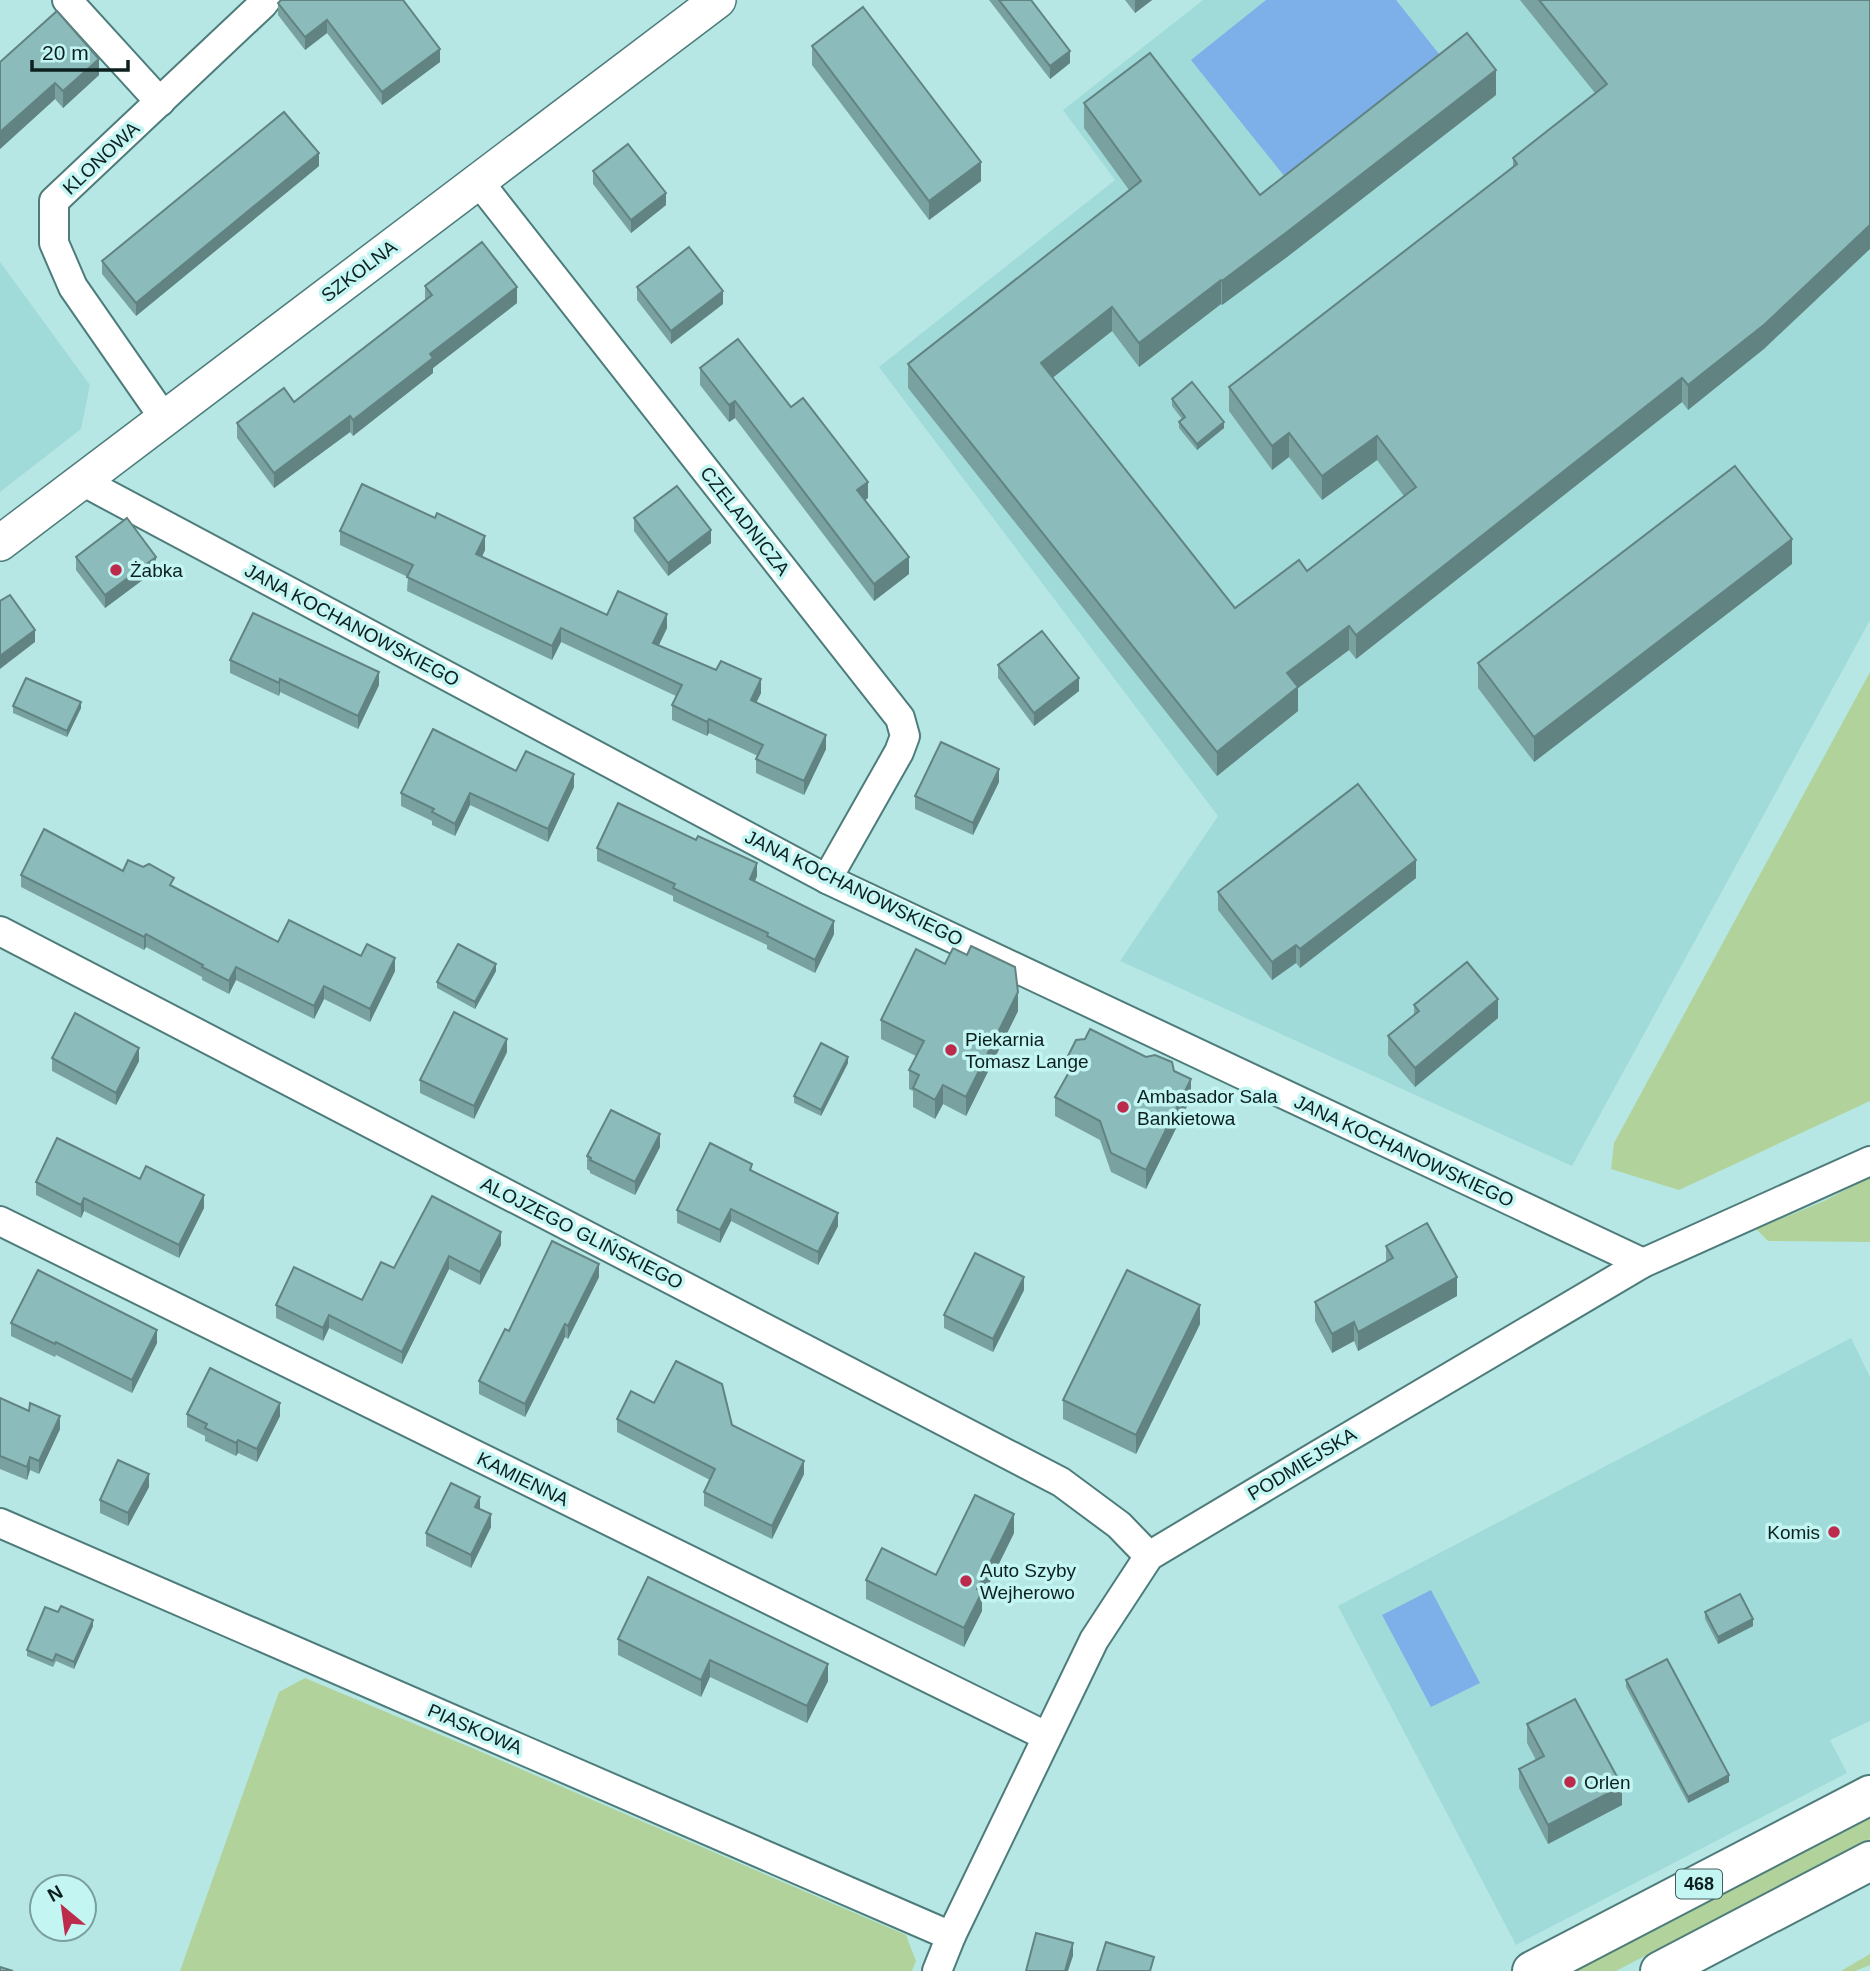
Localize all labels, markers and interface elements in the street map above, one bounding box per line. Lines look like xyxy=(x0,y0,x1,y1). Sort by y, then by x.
scale bar xyxy=(32,28,128,72)
text: 20 m xyxy=(42,41,89,64)
street label: KLONOWA xyxy=(59,117,144,199)
street label: SZKOLNA xyxy=(317,236,401,306)
street label: CZELADNICZA xyxy=(696,463,794,580)
street label: JANA KOCHANOWSKIEGO xyxy=(241,559,463,691)
place label: Żabka xyxy=(130,560,183,581)
marker: Żabka xyxy=(108,562,124,578)
street label: JANA KOCHANOWSKIEGO xyxy=(742,826,966,950)
place label: Piekarnia Tomasz Lange xyxy=(965,1029,1089,1072)
marker: Piekarnia Tomasz Lange xyxy=(943,1042,959,1058)
place label: Ambasador Sala Bankietowa xyxy=(1137,1086,1278,1129)
street label: JANA KOCHANOWSKIEGO xyxy=(1291,1091,1517,1211)
marker: Ambasador Sala Bankietowa xyxy=(1115,1099,1131,1115)
street label: ALOJZEGO GLIŃSKIEGO xyxy=(478,1173,686,1293)
street label: PODMIEJSKA xyxy=(1244,1423,1360,1505)
street label: KAMIENNA xyxy=(474,1448,572,1510)
place label: Komis xyxy=(1767,1522,1820,1543)
marker: Komis xyxy=(1826,1524,1842,1540)
place label: Auto Szyby Wejherowo xyxy=(980,1560,1077,1603)
marker: Auto Szyby Wejherowo xyxy=(958,1573,974,1589)
street label: PIASKOWA xyxy=(425,1700,526,1758)
place label: Orlen xyxy=(1584,1772,1630,1793)
marker: Orlen xyxy=(1562,1774,1578,1790)
road number: 468 xyxy=(1676,1870,1722,1898)
north arrow xyxy=(28,1873,98,1943)
text: N xyxy=(44,1881,66,1906)

